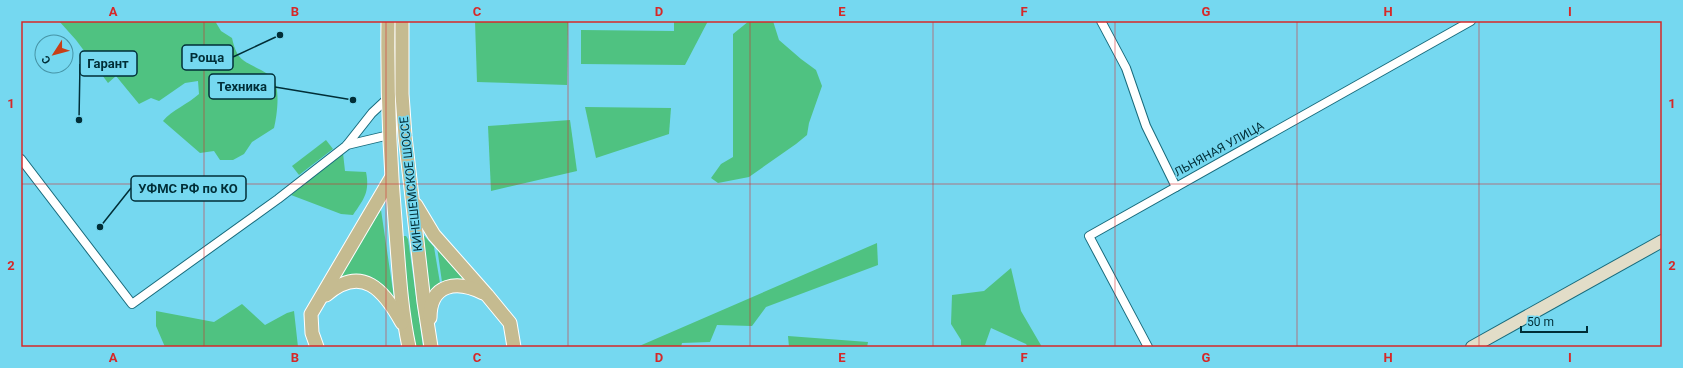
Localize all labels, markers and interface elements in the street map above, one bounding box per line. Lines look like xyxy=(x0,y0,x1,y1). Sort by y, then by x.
text: A xyxy=(109,4,118,19)
text: B xyxy=(291,4,299,19)
text: C xyxy=(473,4,482,19)
text: D xyxy=(655,4,663,19)
text: E xyxy=(838,4,846,19)
text: F xyxy=(1020,4,1028,19)
text: G xyxy=(1202,4,1211,19)
text: H xyxy=(1383,4,1393,19)
text: I xyxy=(1568,4,1572,19)
north arrow xyxy=(34,34,74,74)
callout: Роща xyxy=(182,45,233,70)
text: Роща xyxy=(190,50,224,65)
callout: Гарант xyxy=(80,51,137,76)
text: С xyxy=(39,53,54,66)
text: Гарант xyxy=(87,56,129,71)
callout: Техника xyxy=(209,74,275,99)
text: Техника xyxy=(217,79,267,94)
text: 1 xyxy=(7,96,15,111)
text: 1 xyxy=(1668,96,1676,111)
street label: КИНЕШЕМСКОЕ ШОССЕ xyxy=(397,116,425,252)
street label: ЛЬНЯНАЯ УЛИЦА xyxy=(1172,118,1266,179)
callout: УФМС РФ по КО xyxy=(131,176,246,201)
text: УФМС РФ по КО xyxy=(138,181,238,196)
text: 2 xyxy=(7,258,15,273)
text: 2 xyxy=(1668,258,1676,273)
scale bar xyxy=(1521,308,1587,334)
text: 50 m xyxy=(1527,315,1554,329)
text: A xyxy=(109,350,118,365)
text: B xyxy=(291,350,299,365)
text: C xyxy=(473,350,482,365)
text: D xyxy=(655,350,663,365)
text: E xyxy=(838,350,846,365)
text: F xyxy=(1020,350,1028,365)
text: G xyxy=(1202,350,1211,365)
text: H xyxy=(1383,350,1393,365)
text: I xyxy=(1568,350,1572,365)

